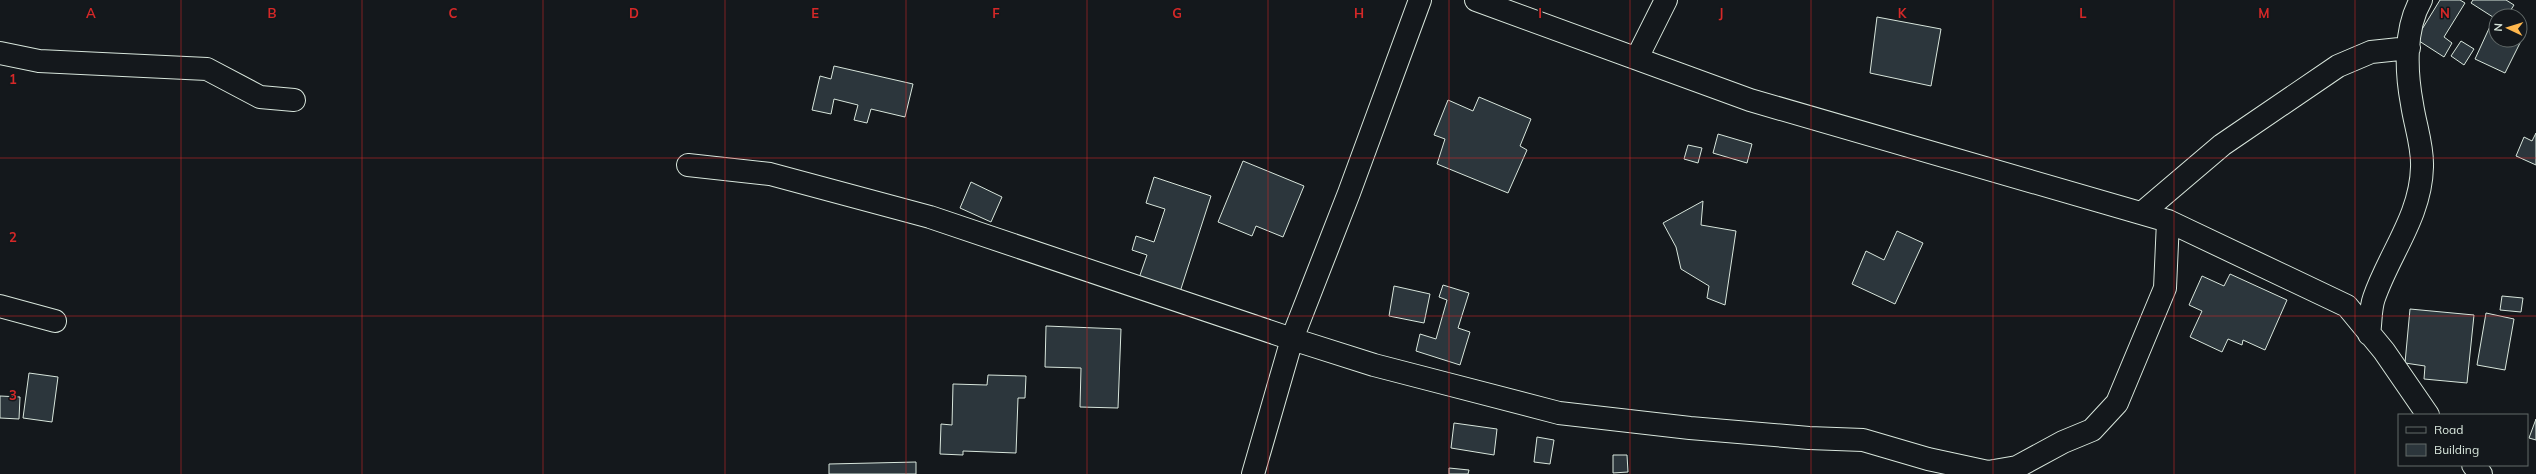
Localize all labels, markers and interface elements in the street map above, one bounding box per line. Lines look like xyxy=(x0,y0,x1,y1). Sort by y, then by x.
text: A xyxy=(86,5,96,21)
text: B xyxy=(268,5,277,21)
text: C xyxy=(449,5,458,21)
text: D xyxy=(629,5,639,21)
text: E xyxy=(811,5,819,21)
text: F xyxy=(992,5,1000,21)
text: G xyxy=(1172,5,1182,21)
text: H xyxy=(1354,5,1364,21)
text: I xyxy=(1538,5,1542,21)
text: J xyxy=(1719,5,1723,21)
text: K xyxy=(1898,5,1908,21)
text: L xyxy=(2079,5,2087,21)
text: M xyxy=(2258,5,2270,21)
text: N xyxy=(2440,5,2450,21)
north arrow xyxy=(2488,8,2528,48)
text: N xyxy=(2491,23,2505,32)
text: 1 xyxy=(9,71,17,87)
text: 2 xyxy=(9,229,17,245)
text: 3 xyxy=(9,387,17,403)
legend xyxy=(2398,414,2528,466)
text: Road xyxy=(2434,422,2463,437)
text: Building xyxy=(2434,442,2479,457)

